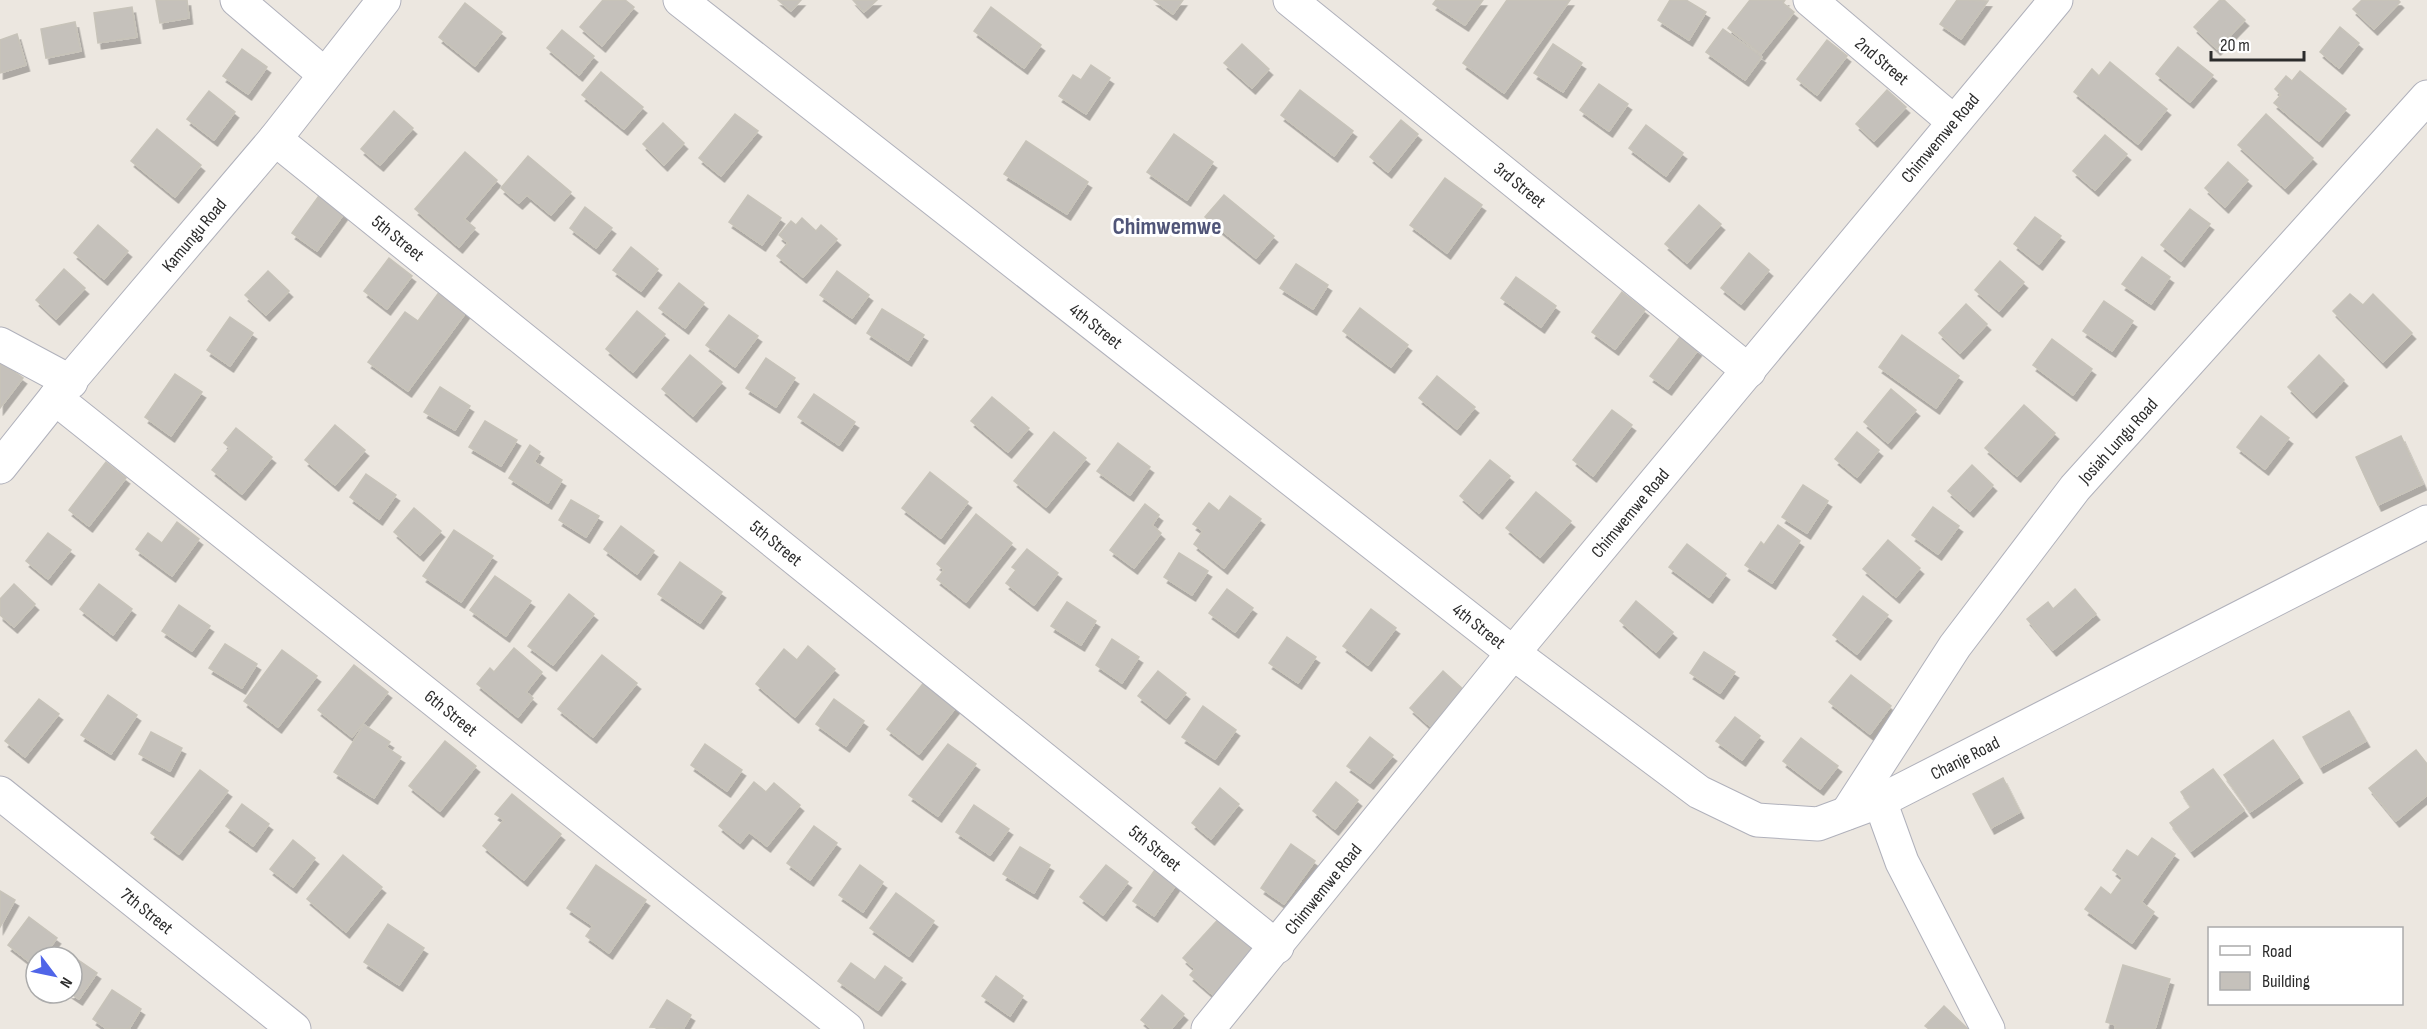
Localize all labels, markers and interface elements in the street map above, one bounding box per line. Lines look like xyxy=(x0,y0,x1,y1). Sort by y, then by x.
scale bar xyxy=(2211,24,2304,62)
street label: 2nd Street xyxy=(1851,33,1913,90)
text: 20 m xyxy=(2220,35,2250,56)
street label: Chimwemwe Road xyxy=(1897,89,1984,187)
street label: 3rd Street xyxy=(1489,158,1550,213)
street label: Kamungu Road xyxy=(158,194,231,276)
street label: 5th Street xyxy=(367,211,428,266)
district label: Chimwemwe xyxy=(1113,212,1221,241)
street label: 4th Street xyxy=(1065,299,1127,354)
street label: Josiah Lungu Road xyxy=(2074,394,2162,489)
street label: Chimwemwe Road xyxy=(1587,464,1674,562)
street label: 5th Street xyxy=(745,516,806,571)
street label: 4th Street xyxy=(1448,599,1510,654)
street label: 6th Street xyxy=(420,686,482,741)
street label: Chanje Road xyxy=(1927,732,2003,785)
street label: 5th Street xyxy=(1124,821,1185,876)
street label: Chimwemwe Road xyxy=(1281,840,1366,939)
street label: 7th Street xyxy=(116,884,178,939)
legend xyxy=(2208,927,2403,1005)
text: Road xyxy=(2262,941,2292,962)
north arrow xyxy=(24,945,84,1005)
text: Building xyxy=(2262,971,2310,992)
text: N xyxy=(55,973,76,991)

